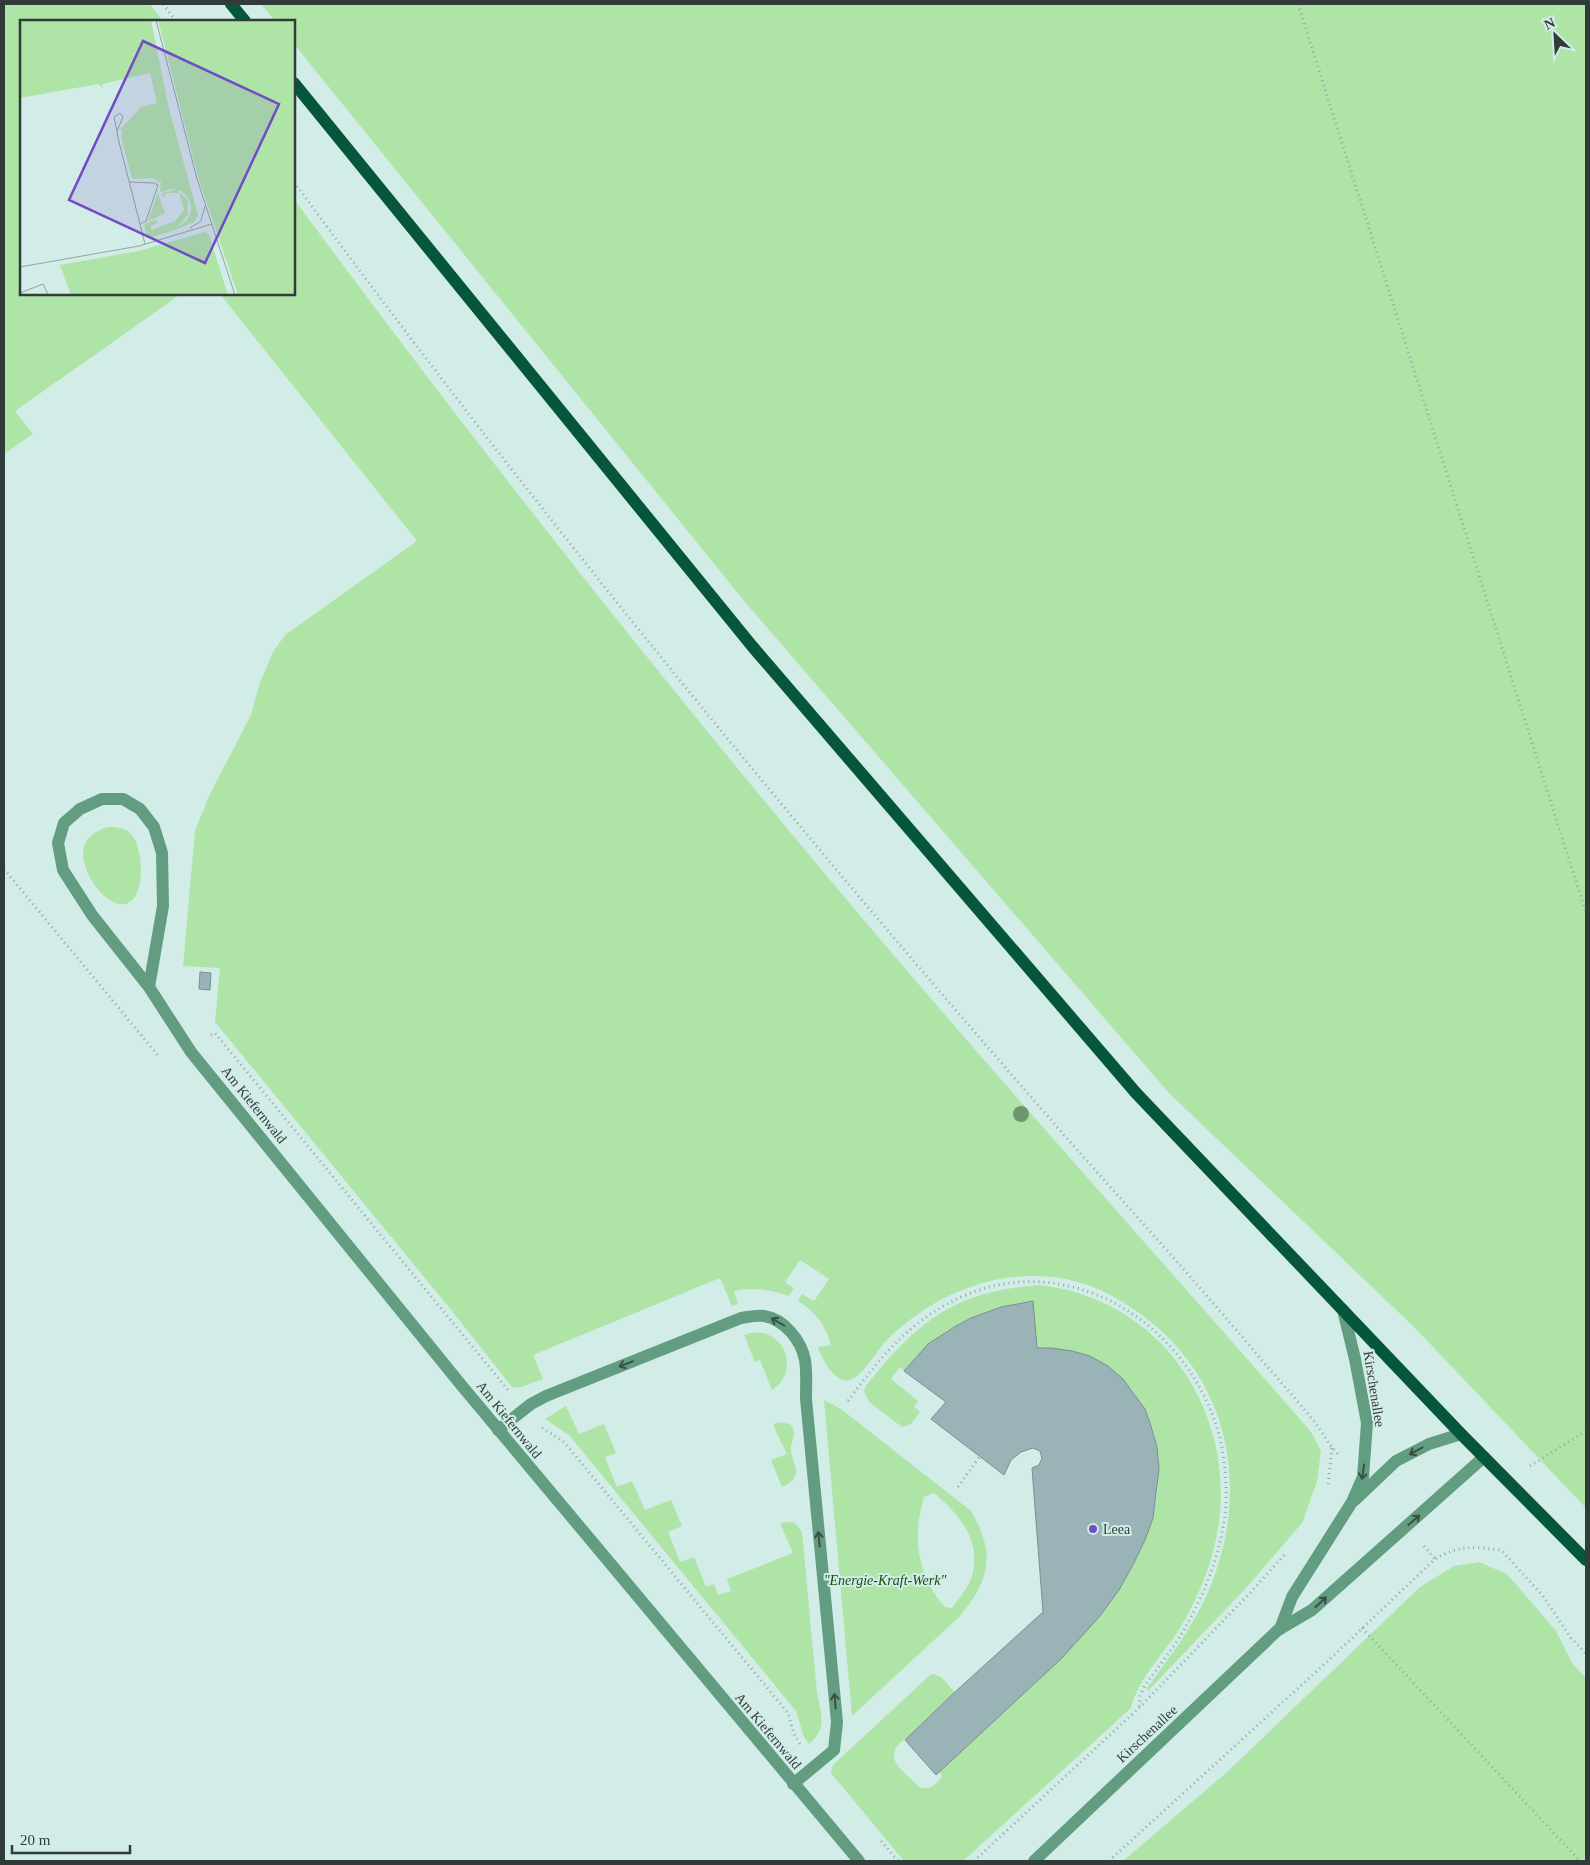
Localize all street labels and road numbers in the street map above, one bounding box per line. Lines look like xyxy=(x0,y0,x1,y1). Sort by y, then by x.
street label: Am Kiefernwald xyxy=(218,1064,290,1146)
street label: Kirschenallee xyxy=(1361,1350,1387,1428)
street label: Am Kiefernwald xyxy=(473,1379,545,1461)
street label: Am Kiefernwald xyxy=(732,1690,804,1772)
street label: Kirschenallee xyxy=(1114,1702,1180,1766)

